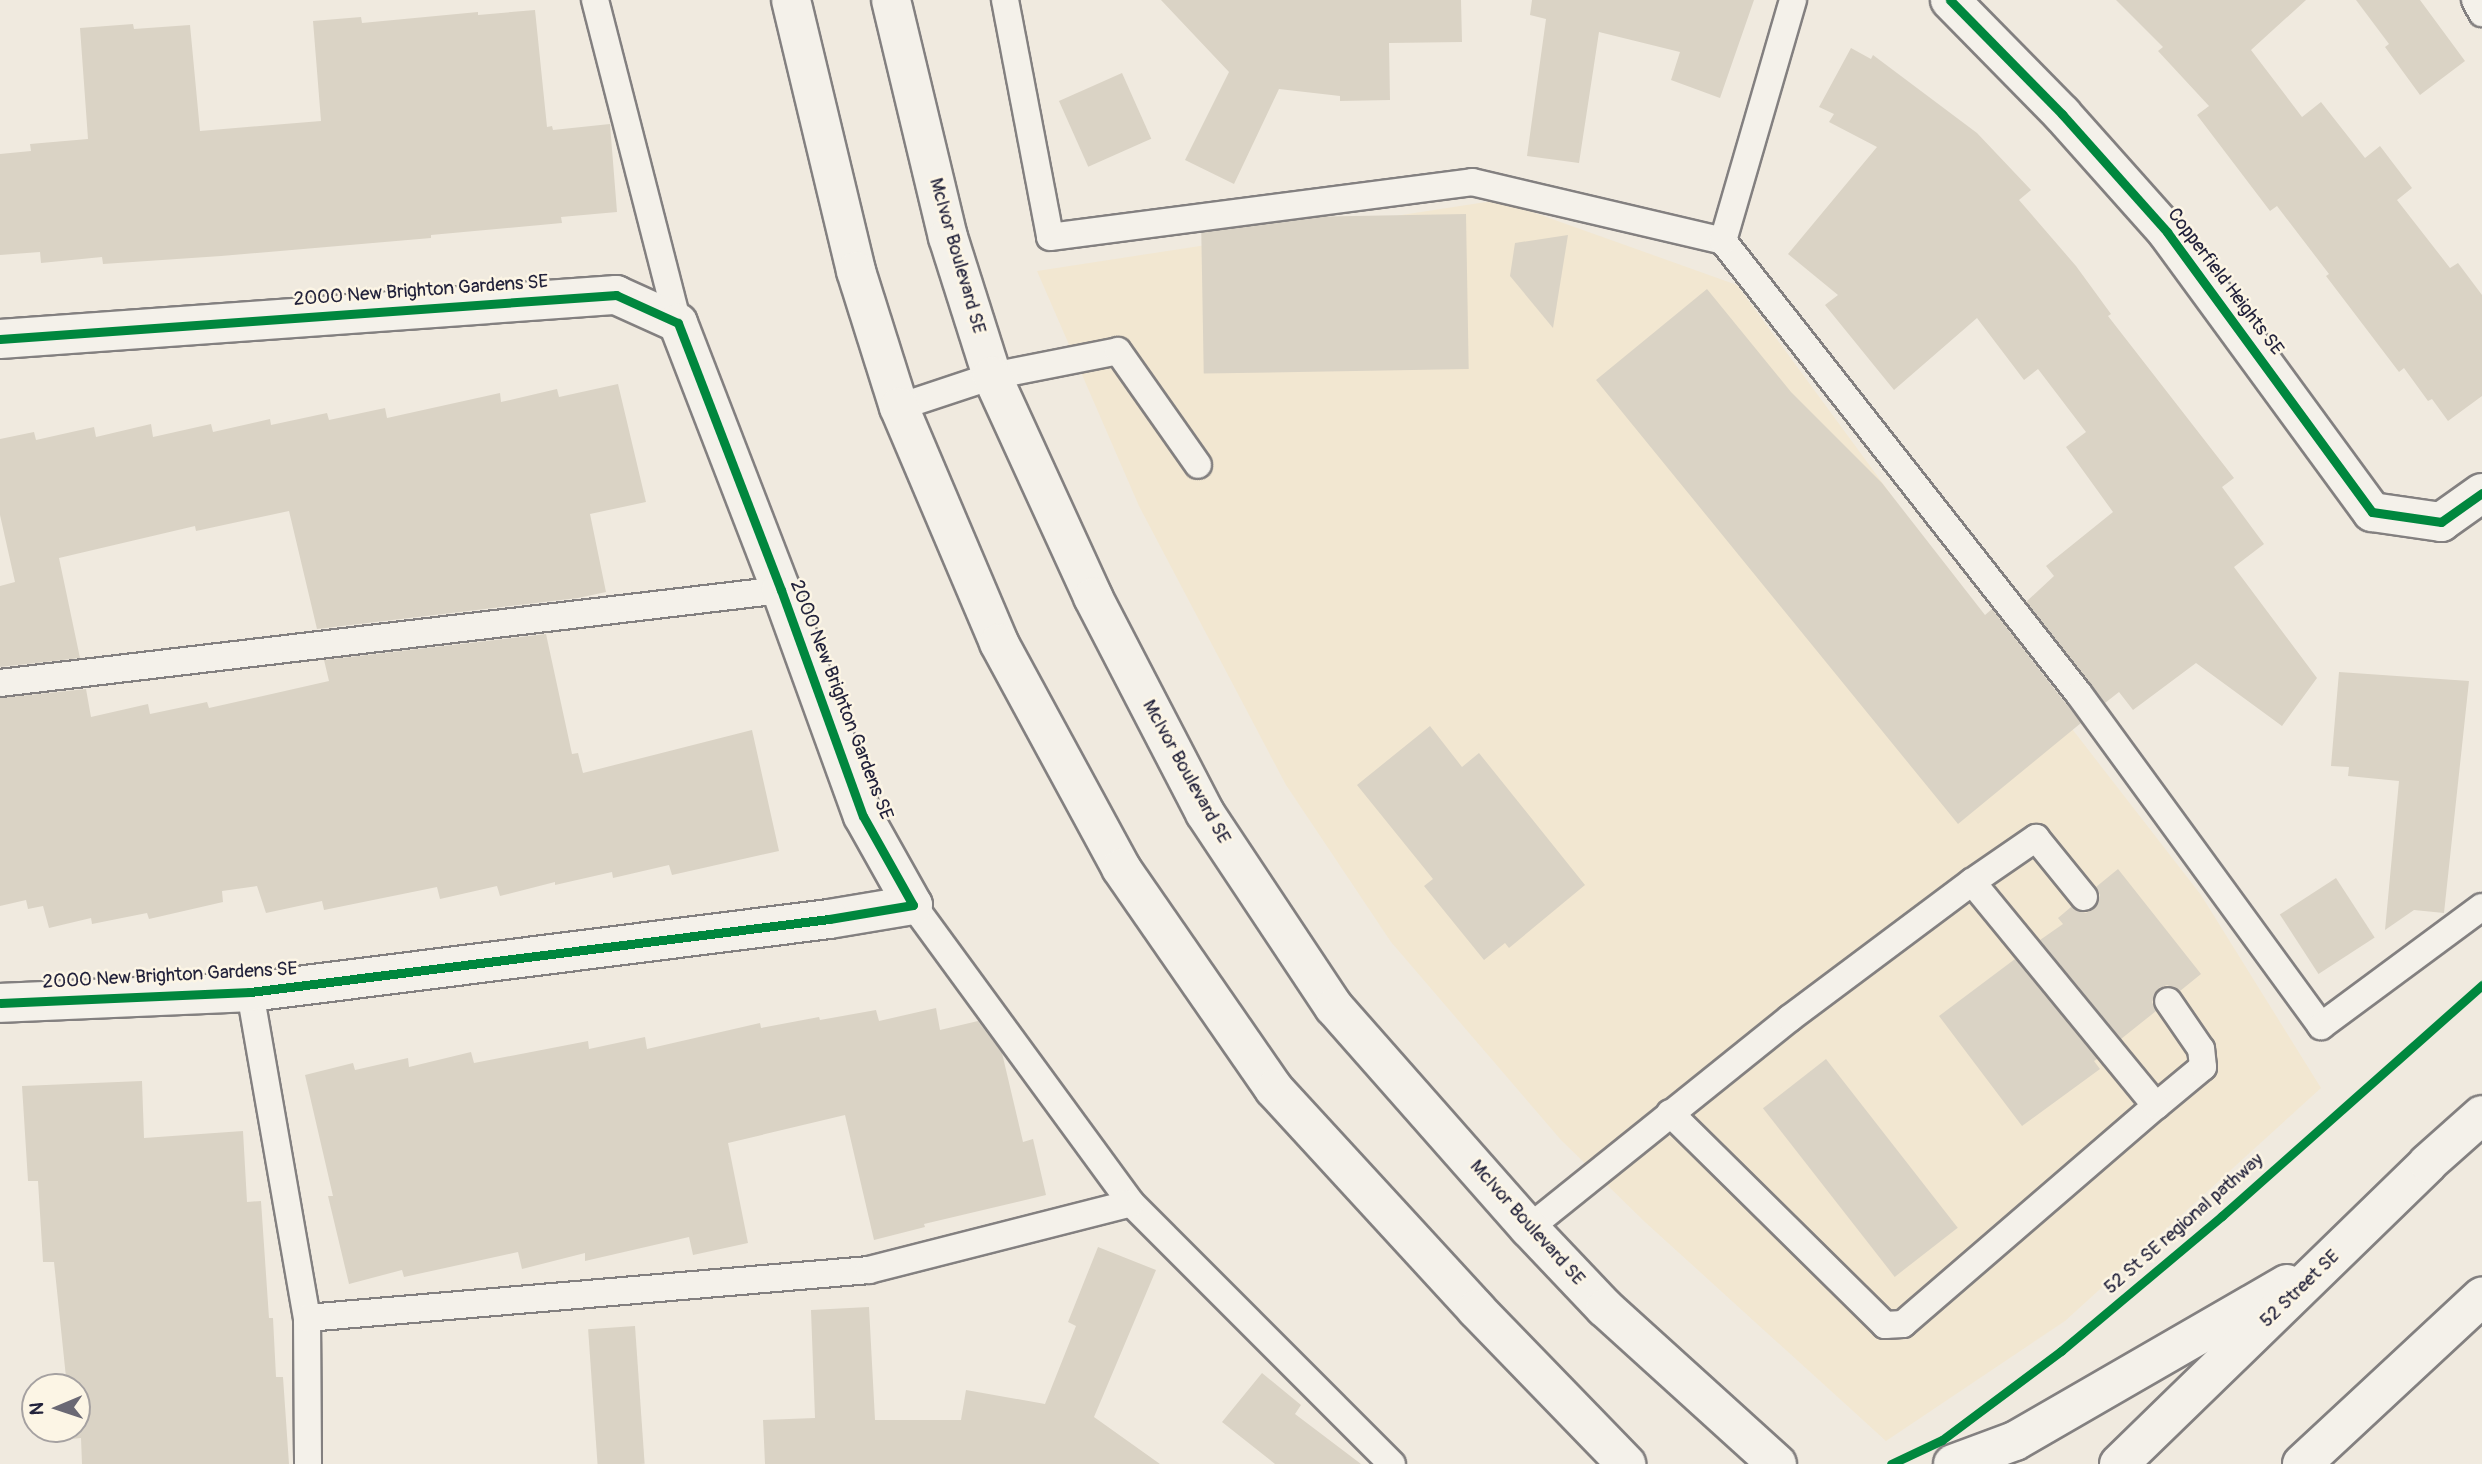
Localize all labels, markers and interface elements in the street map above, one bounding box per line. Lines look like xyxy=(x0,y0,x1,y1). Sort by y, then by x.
street label: McIvor Boulevard SE xyxy=(924,176,990,336)
street label: Copperfield Heights SE xyxy=(2162,204,2288,360)
street label: 2000 New Brighton Gardens SE xyxy=(293,271,549,311)
street label: 2000 New Brighton Gardens SE xyxy=(785,577,897,823)
street label: McIvor Boulevard SE xyxy=(1137,696,1235,848)
street label: 2000 New Brighton Gardens SE xyxy=(42,958,298,994)
street label: 52 St SE regional pathway xyxy=(2100,1149,2268,1299)
street label: McIvor Boulevard SE xyxy=(1465,1156,1589,1290)
street label: 52 Street SE xyxy=(2256,1245,2344,1333)
north arrow xyxy=(21,1373,91,1443)
text: N xyxy=(25,1402,49,1416)

